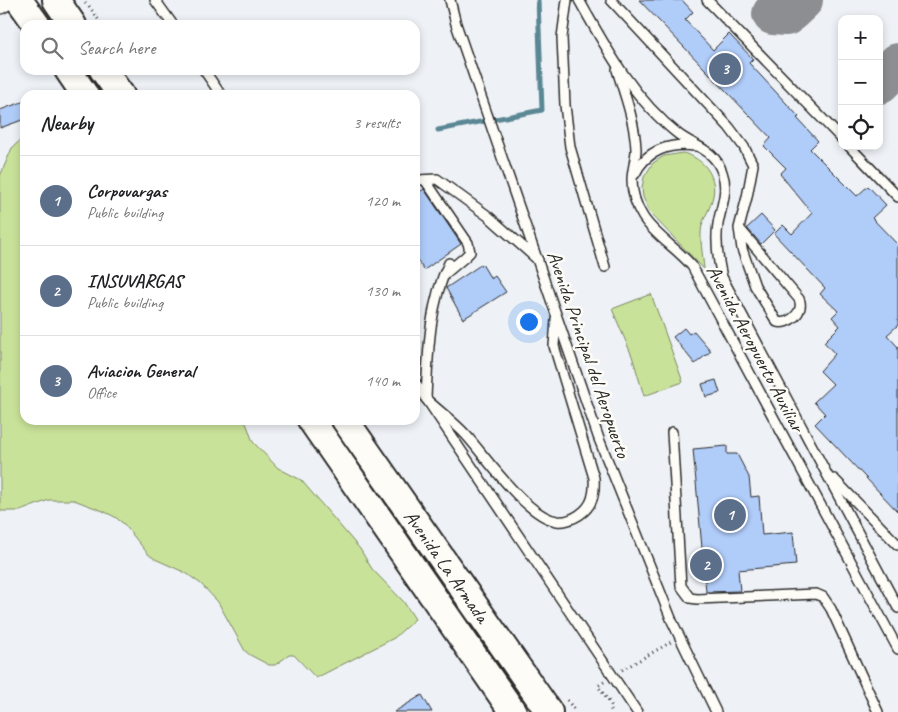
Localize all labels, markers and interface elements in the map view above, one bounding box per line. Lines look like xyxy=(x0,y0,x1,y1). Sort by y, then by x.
map controls xyxy=(838,15,883,150)
button: + xyxy=(838,15,883,60)
search box xyxy=(20,20,420,75)
icon: search xyxy=(38,34,66,62)
text: Search here xyxy=(78,36,155,60)
pin: 3 xyxy=(709,50,741,88)
button: − xyxy=(838,60,883,105)
button: locate xyxy=(838,105,883,150)
text: Nearby xyxy=(40,110,93,136)
text: 3 results xyxy=(353,113,400,133)
text: Corpovargas xyxy=(87,179,167,203)
text: 1 xyxy=(52,191,60,211)
text: 120 m xyxy=(366,191,400,211)
text: Public building xyxy=(87,203,163,223)
street label: Avenida Principal del Aeropuerto xyxy=(541,247,636,462)
street label: Avenida Aeropuerto Auxiliar xyxy=(701,261,811,437)
text: INSUVARGAS xyxy=(87,269,182,293)
text: 2 xyxy=(52,281,60,301)
text: 130 m xyxy=(366,281,400,301)
text: Public building xyxy=(87,293,163,313)
your location xyxy=(516,309,542,335)
text: Aviacion General xyxy=(87,359,195,383)
text: 3 xyxy=(52,371,60,391)
text: 140 m xyxy=(366,371,400,391)
text: Office xyxy=(87,383,116,403)
pin: 1 xyxy=(714,496,746,534)
street label: Avenida La Armada xyxy=(398,505,496,629)
pin: 2 xyxy=(690,546,722,584)

